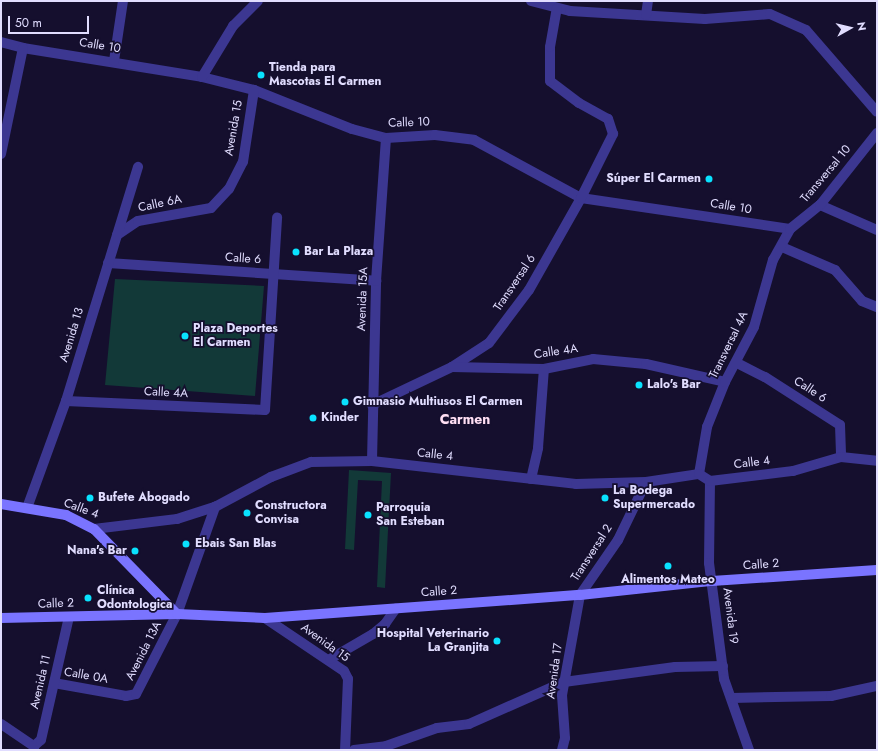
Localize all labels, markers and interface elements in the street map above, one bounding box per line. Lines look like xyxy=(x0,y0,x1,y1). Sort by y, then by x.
scale bar xyxy=(10,8,91,34)
north arrow xyxy=(830,8,870,48)
text: 50 m xyxy=(15,14,42,32)
text: N xyxy=(853,21,870,32)
street label: Calle 10 xyxy=(78,36,122,56)
place label: Tienda para Mascotas El Carmen xyxy=(269,61,381,89)
marker: Tienda para Mascotas El Carmen xyxy=(256,70,266,80)
street label: Avenida 15 xyxy=(222,99,246,157)
street label: Calle 10 xyxy=(388,115,430,131)
street label: Transversal 10 xyxy=(798,142,854,206)
place label: Súper El Carmen xyxy=(606,172,701,186)
marker: Súper El Carmen xyxy=(704,174,714,184)
street label: Calle 6A xyxy=(137,192,183,216)
street label: Calle 10 xyxy=(709,197,753,217)
place label: Bar La Plaza xyxy=(304,245,373,259)
marker: Bar La Plaza xyxy=(291,247,301,257)
street label: Calle 6 xyxy=(224,251,262,267)
street label: Transversal 6 xyxy=(491,252,539,314)
street label: Avenida 15A xyxy=(355,267,371,331)
street label: Avenida 13 xyxy=(57,306,87,364)
street label: Transversal 4A xyxy=(707,309,751,381)
place label: Plaza Deportes El Carmen xyxy=(193,322,278,350)
marker: Plaza Deportes El Carmen xyxy=(180,331,190,341)
street label: Calle 4A xyxy=(533,342,579,362)
street label: Calle 6 xyxy=(791,374,829,406)
place label: Lalo's Bar xyxy=(647,378,701,392)
marker: Lalo's Bar xyxy=(634,380,644,390)
street label: Calle 4A xyxy=(144,385,188,401)
place label: Gimnasio Multiusos El Carmen xyxy=(353,395,523,409)
marker: Gimnasio Multiusos El Carmen xyxy=(340,397,350,407)
place label: Kinder xyxy=(321,411,359,425)
district label: Carmen xyxy=(440,411,490,427)
marker: Kinder xyxy=(308,413,318,423)
street label: Calle 4 xyxy=(416,446,454,464)
street label: Calle 4 xyxy=(733,454,771,472)
place label: La Bodega Supermercado xyxy=(613,484,695,512)
place label: Bufete Abogado xyxy=(98,491,190,505)
marker: Bufete Abogado xyxy=(85,493,95,503)
marker: La Bodega Supermercado xyxy=(600,493,610,503)
street label: Calle 4 xyxy=(61,496,101,522)
place label: Constructora Convisa xyxy=(255,499,327,527)
place label: Parroquia San Esteban xyxy=(376,501,445,529)
marker: Constructora Convisa xyxy=(242,508,252,518)
marker: Parroquia San Esteban xyxy=(363,510,373,520)
street label: Transversal 2 xyxy=(568,522,616,584)
place label: Ebais San Blas xyxy=(195,537,276,551)
marker: Ebais San Blas xyxy=(180,538,192,550)
place label: Nana's Bar xyxy=(67,544,127,558)
marker: Nana's Bar xyxy=(130,546,140,556)
street label: Calle 2 xyxy=(742,557,780,573)
marker: Alimentos Mateo xyxy=(663,561,673,571)
place label: Alimentos Mateo xyxy=(621,573,715,587)
place label: Clínica Odontologica xyxy=(97,584,172,612)
street label: Calle 2 xyxy=(420,584,458,600)
street label: Avenida 19 xyxy=(719,587,741,645)
marker: Clínica Odontologica xyxy=(82,592,94,604)
street label: Calle 2 xyxy=(38,596,74,612)
street label: Avenida 13A xyxy=(123,619,165,683)
street label: Avenida 15 xyxy=(298,621,352,665)
place label: Hospital Veterinario La Granjita xyxy=(377,627,489,655)
marker: Hospital Veterinario La Granjita xyxy=(492,636,502,646)
street label: Avenida 17 xyxy=(544,642,566,700)
street label: Avenida 11 xyxy=(28,654,54,710)
street label: Calle 0A xyxy=(63,665,109,687)

